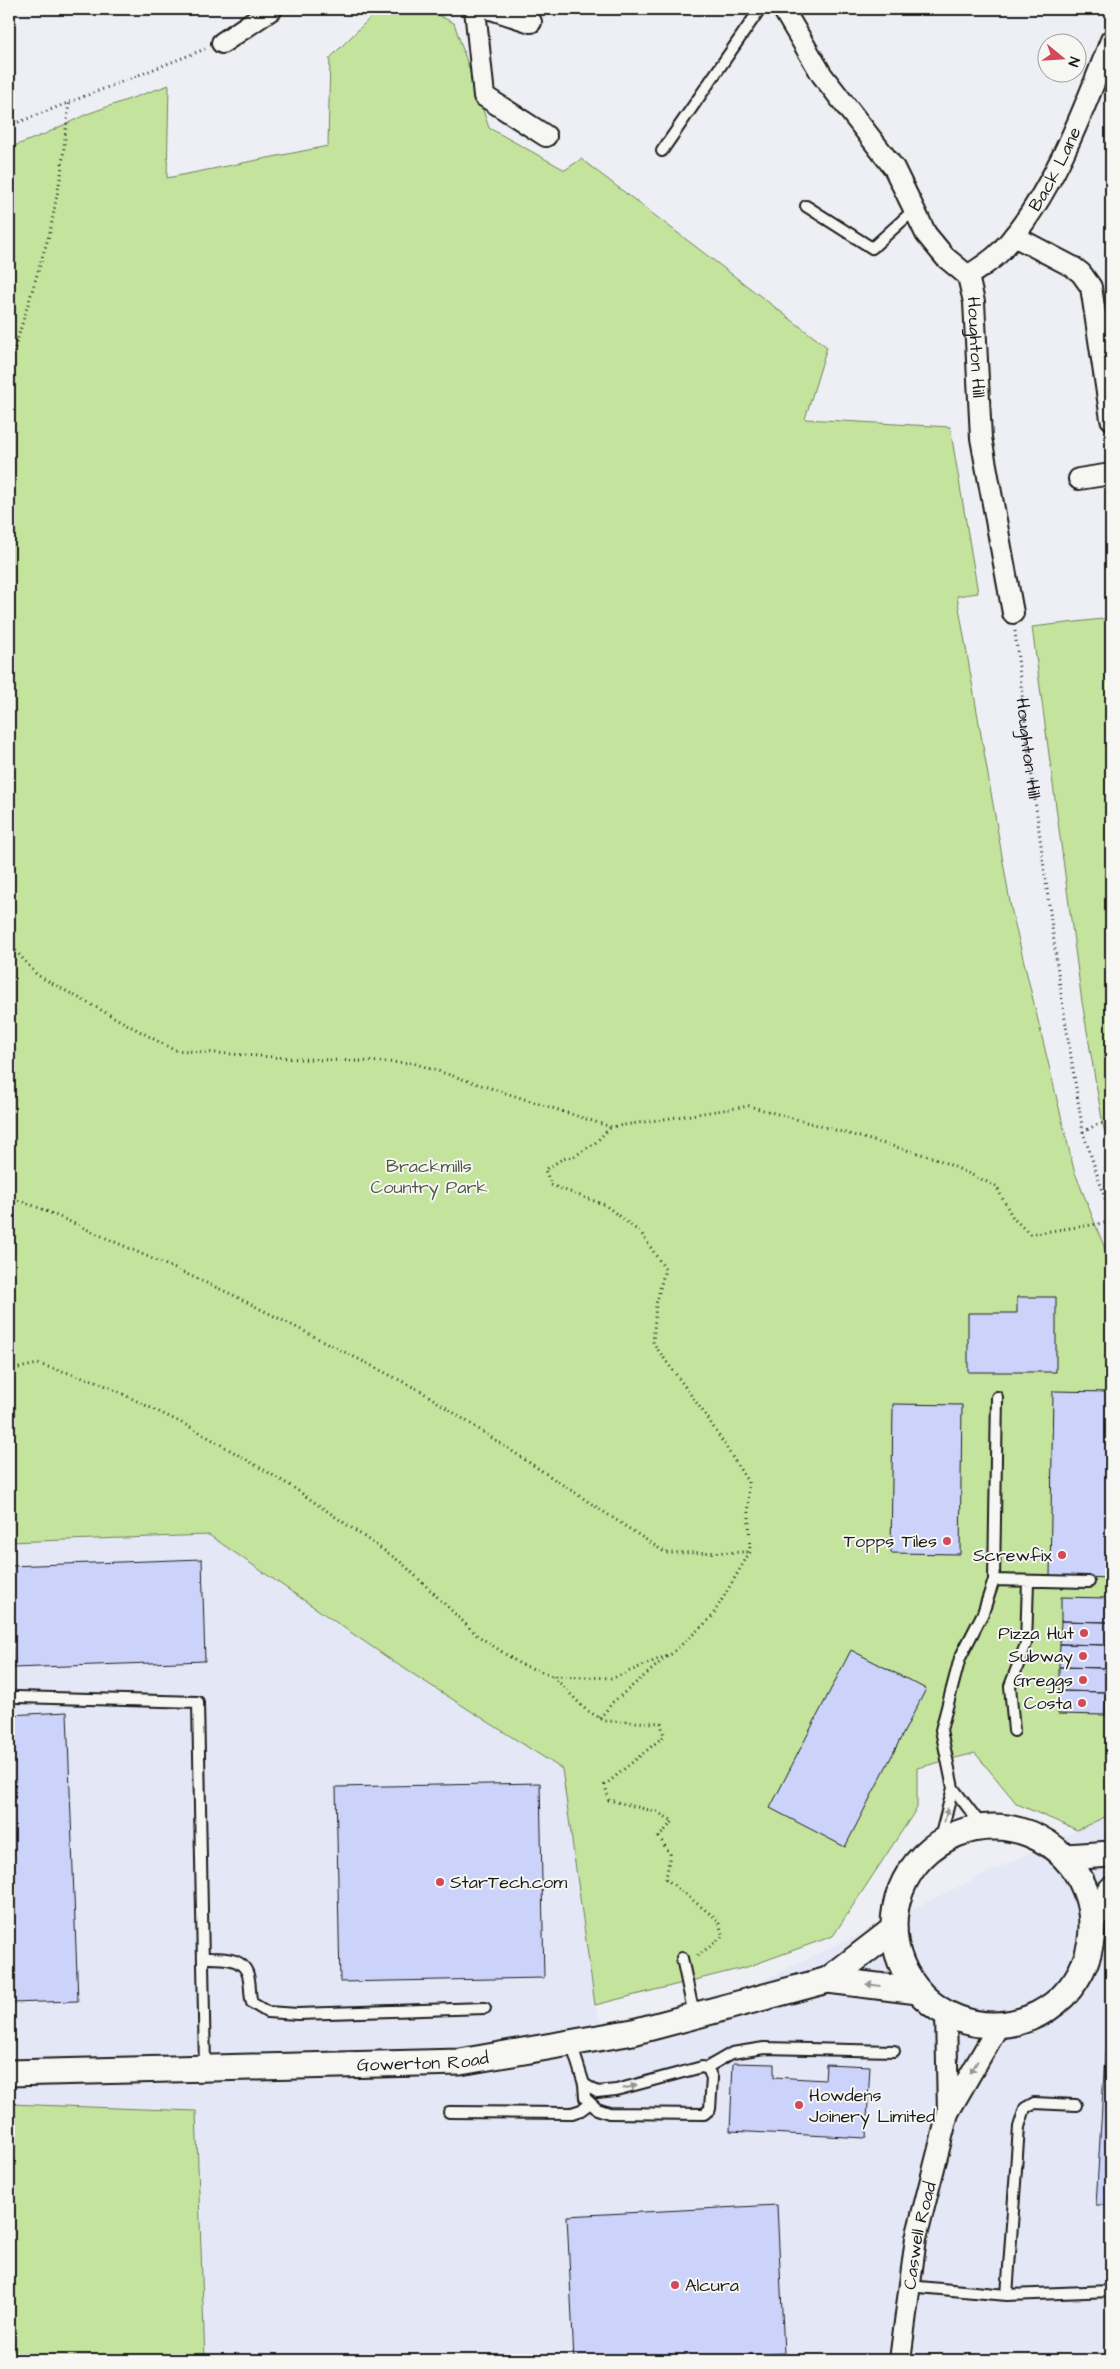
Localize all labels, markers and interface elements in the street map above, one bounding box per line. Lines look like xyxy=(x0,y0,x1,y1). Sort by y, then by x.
north arrow xyxy=(1038,32,1088,82)
text: N xyxy=(1062,54,1084,69)
street label: Back Lane xyxy=(1023,123,1087,216)
street label: Houghton Hill xyxy=(961,296,991,399)
street label: Houghton Hill xyxy=(1010,697,1047,800)
park label: Brackmills Country Park xyxy=(371,1154,487,1201)
place label: Topps Tiles xyxy=(844,1529,937,1554)
marker: Topps Tiles xyxy=(941,1535,953,1547)
place label: Screwfix xyxy=(973,1543,1053,1568)
marker: Screwfix xyxy=(1056,1549,1068,1561)
place label: Pizza Hut xyxy=(998,1621,1075,1646)
marker: Pizza Hut xyxy=(1078,1627,1090,1639)
place label: Subway xyxy=(1009,1644,1073,1670)
marker: Subway xyxy=(1077,1650,1089,1662)
place label: Greggs xyxy=(1013,1668,1073,1694)
marker: Greggs xyxy=(1077,1674,1089,1686)
place label: Costa xyxy=(1024,1691,1072,1716)
marker: Costa xyxy=(1076,1697,1088,1709)
one-way arrow xyxy=(942,1807,950,1822)
place label: StarTech.com xyxy=(450,1870,567,1895)
marker: StarTech.com xyxy=(434,1876,446,1888)
one-way arrow xyxy=(865,1981,881,1989)
street label: Gowerton Road xyxy=(357,2045,491,2078)
one-way arrow xyxy=(970,2061,979,2074)
one-way arrow xyxy=(623,2083,638,2091)
place label: Howdens Joinery Limited xyxy=(809,2083,935,2130)
marker: Howdens Joinery Limited xyxy=(793,2099,805,2111)
street label: Caswell Road xyxy=(897,2179,943,2291)
place label: Alcura xyxy=(685,2273,739,2298)
marker: Alcura xyxy=(669,2279,681,2291)

